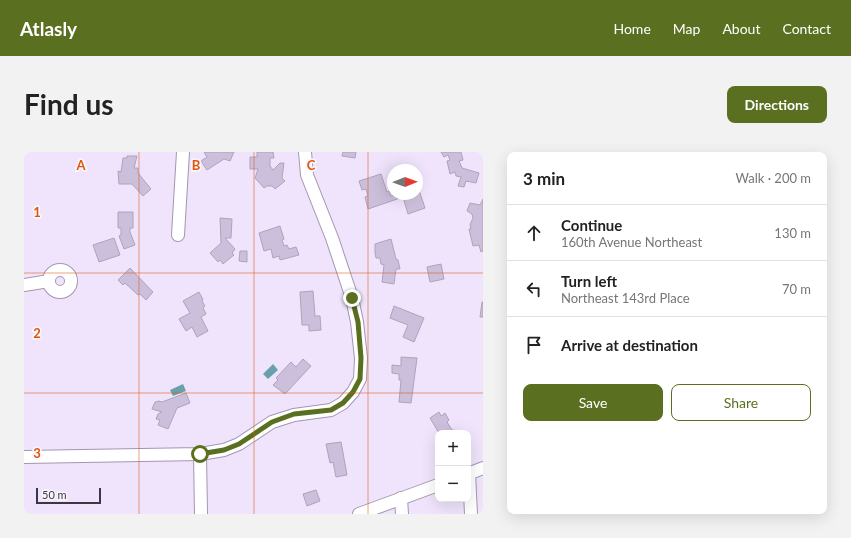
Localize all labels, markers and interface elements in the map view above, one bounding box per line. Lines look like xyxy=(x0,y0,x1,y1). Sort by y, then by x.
text: Atlasly xyxy=(20,17,77,40)
text: Home xyxy=(613,20,651,37)
text: Map xyxy=(673,20,700,37)
text: About xyxy=(722,20,760,37)
text: Contact xyxy=(782,20,831,37)
button: Directions xyxy=(727,86,827,123)
text: Find us xyxy=(24,87,114,121)
text: A xyxy=(75,157,86,173)
text: B xyxy=(192,157,201,173)
text: C xyxy=(307,157,316,173)
north arrow xyxy=(387,164,423,200)
text: 3 min xyxy=(523,168,565,189)
text: Walk · 200 m xyxy=(735,170,811,186)
text: 1 xyxy=(33,204,41,220)
text: Continue xyxy=(561,216,622,234)
icon: ahead xyxy=(523,222,545,244)
text: 130 m xyxy=(774,225,811,241)
text: 160th Avenue Northeast xyxy=(561,234,702,250)
text: Turn left xyxy=(561,272,617,290)
icon: left xyxy=(523,278,545,300)
text: 70 m xyxy=(782,281,811,297)
route end xyxy=(343,289,361,307)
text: Northeast 143rd Place xyxy=(561,290,690,306)
text: 2 xyxy=(33,325,41,341)
icon: arrive xyxy=(523,334,545,356)
text: Arrive at destination xyxy=(561,336,698,354)
button: Save xyxy=(523,384,663,421)
button: Share xyxy=(671,384,811,421)
map controls xyxy=(435,430,471,502)
button: + xyxy=(435,430,471,466)
text: 3 xyxy=(33,445,41,461)
route start xyxy=(191,445,209,463)
button: − xyxy=(435,466,471,502)
scale bar xyxy=(36,486,101,505)
text: 50 m xyxy=(42,488,67,501)

